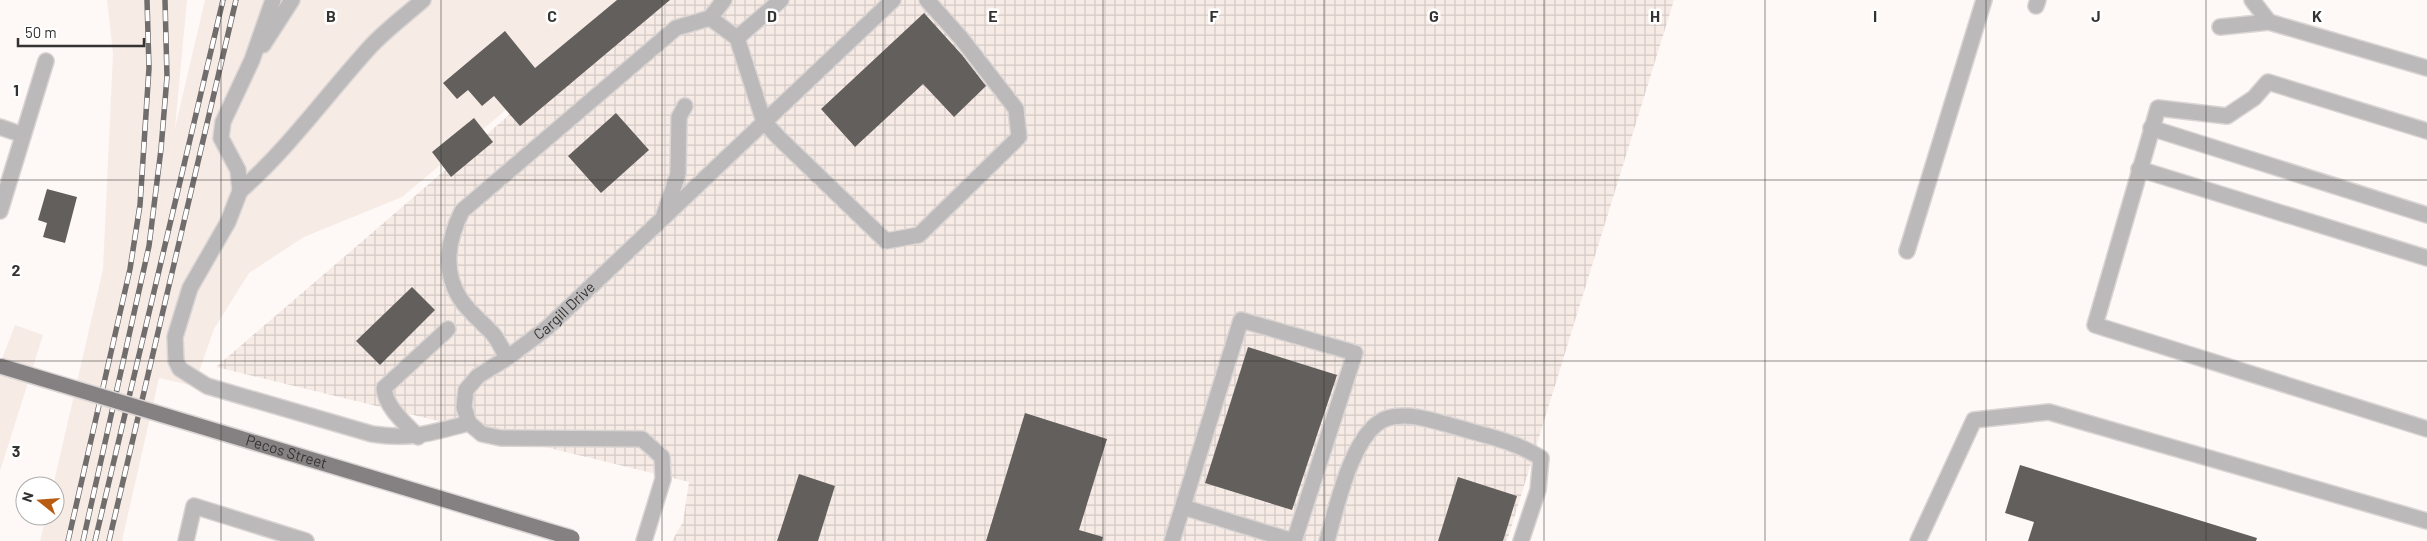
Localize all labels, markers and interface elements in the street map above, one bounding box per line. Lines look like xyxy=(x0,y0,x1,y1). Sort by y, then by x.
text: B xyxy=(326,6,336,25)
text: C xyxy=(547,6,557,25)
text: D xyxy=(767,6,777,25)
text: E xyxy=(988,6,998,25)
text: F xyxy=(1210,6,1219,25)
text: G xyxy=(1429,6,1439,25)
text: H xyxy=(1650,6,1660,25)
text: I xyxy=(1873,6,1877,25)
text: J xyxy=(2091,6,2101,25)
text: K xyxy=(2312,6,2322,25)
scale bar xyxy=(18,15,144,47)
text: 50 m xyxy=(25,23,57,41)
text: 1 xyxy=(13,80,19,99)
text: 2 xyxy=(12,260,21,279)
street label: Cargill Drive xyxy=(530,277,598,343)
street label: Pecos Street xyxy=(244,430,329,472)
text: 3 xyxy=(12,441,20,460)
north arrow xyxy=(15,476,65,526)
text: N xyxy=(18,490,37,504)

